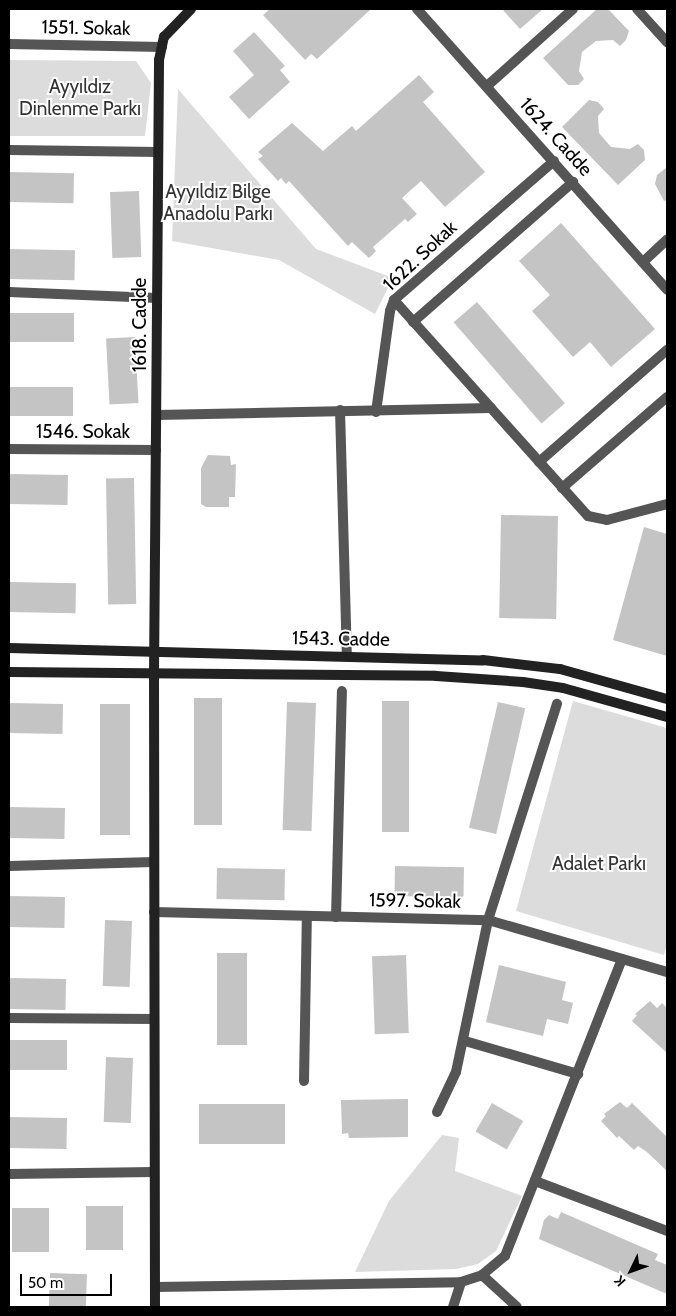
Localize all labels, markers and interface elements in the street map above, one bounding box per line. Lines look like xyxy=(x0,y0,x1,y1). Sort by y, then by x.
street label: 1551. Sokak xyxy=(41,16,131,40)
park label: Ayyıldız Dinlenme Parkı xyxy=(19,76,141,120)
street label: 1624. Cadde xyxy=(515,93,597,181)
park label: Ayyıldız Bilge Anadolu Parkı xyxy=(163,181,273,225)
street label: 1622. Sokak xyxy=(378,216,462,296)
street label: 1618. Cadde xyxy=(129,278,151,372)
street label: 1546. Sokak xyxy=(36,421,130,443)
street label: 1543. Cadde xyxy=(292,627,390,651)
park label: Adalet Parkı xyxy=(552,853,646,875)
street label: 1597. Sokak xyxy=(369,889,461,913)
north arrow xyxy=(606,1246,656,1296)
scale bar xyxy=(22,1264,115,1296)
text: K xyxy=(610,1272,629,1290)
text: 50 m xyxy=(28,1274,63,1292)

